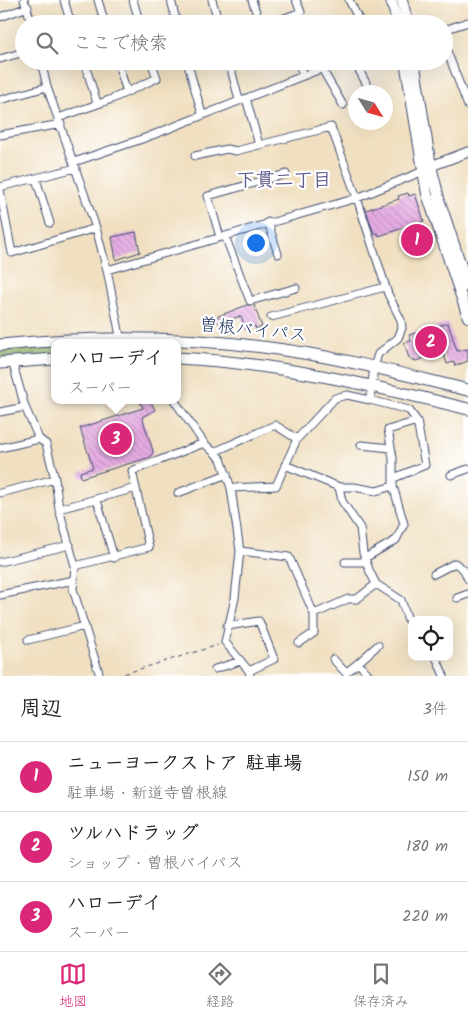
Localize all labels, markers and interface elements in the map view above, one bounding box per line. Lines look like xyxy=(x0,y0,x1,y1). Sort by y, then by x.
search box xyxy=(15,15,453,70)
icon: search xyxy=(33,29,61,57)
text: ここで検索 xyxy=(73,29,168,59)
north arrow xyxy=(348,85,393,130)
district label: 下貫二丁目 xyxy=(236,166,332,196)
pin: 1 xyxy=(401,221,433,259)
your location xyxy=(243,230,269,256)
street label: 曽根バイパス xyxy=(198,311,308,351)
pin: 2 xyxy=(415,323,447,361)
popup xyxy=(51,339,181,404)
text: ハローデイ xyxy=(69,344,163,374)
text: スーパー xyxy=(69,376,132,401)
pin: 3 xyxy=(100,420,132,458)
map controls xyxy=(408,616,453,661)
button: locate xyxy=(408,616,453,661)
text: 周辺 xyxy=(20,693,62,726)
text: 3件 xyxy=(423,697,448,722)
text: ニューヨークストア 駐車場 xyxy=(67,749,302,779)
text: 1 xyxy=(34,764,38,789)
text: 150 m xyxy=(407,764,448,789)
text: 駐車場 · 新道寺曽根線 xyxy=(67,781,228,806)
text: ツルハドラッグ xyxy=(67,819,199,849)
text: 2 xyxy=(31,834,41,859)
text: 180 m xyxy=(406,834,448,859)
text: ショップ · 曽根バイパス xyxy=(67,851,243,876)
text: ハローデイ xyxy=(67,889,162,919)
text: 3 xyxy=(32,904,40,929)
text: 220 m xyxy=(402,904,448,929)
text: スーパー xyxy=(67,921,130,946)
tab: 地図 xyxy=(59,960,87,1013)
tab: 経路 xyxy=(206,960,234,1013)
tab: 保存済み xyxy=(353,960,409,1013)

